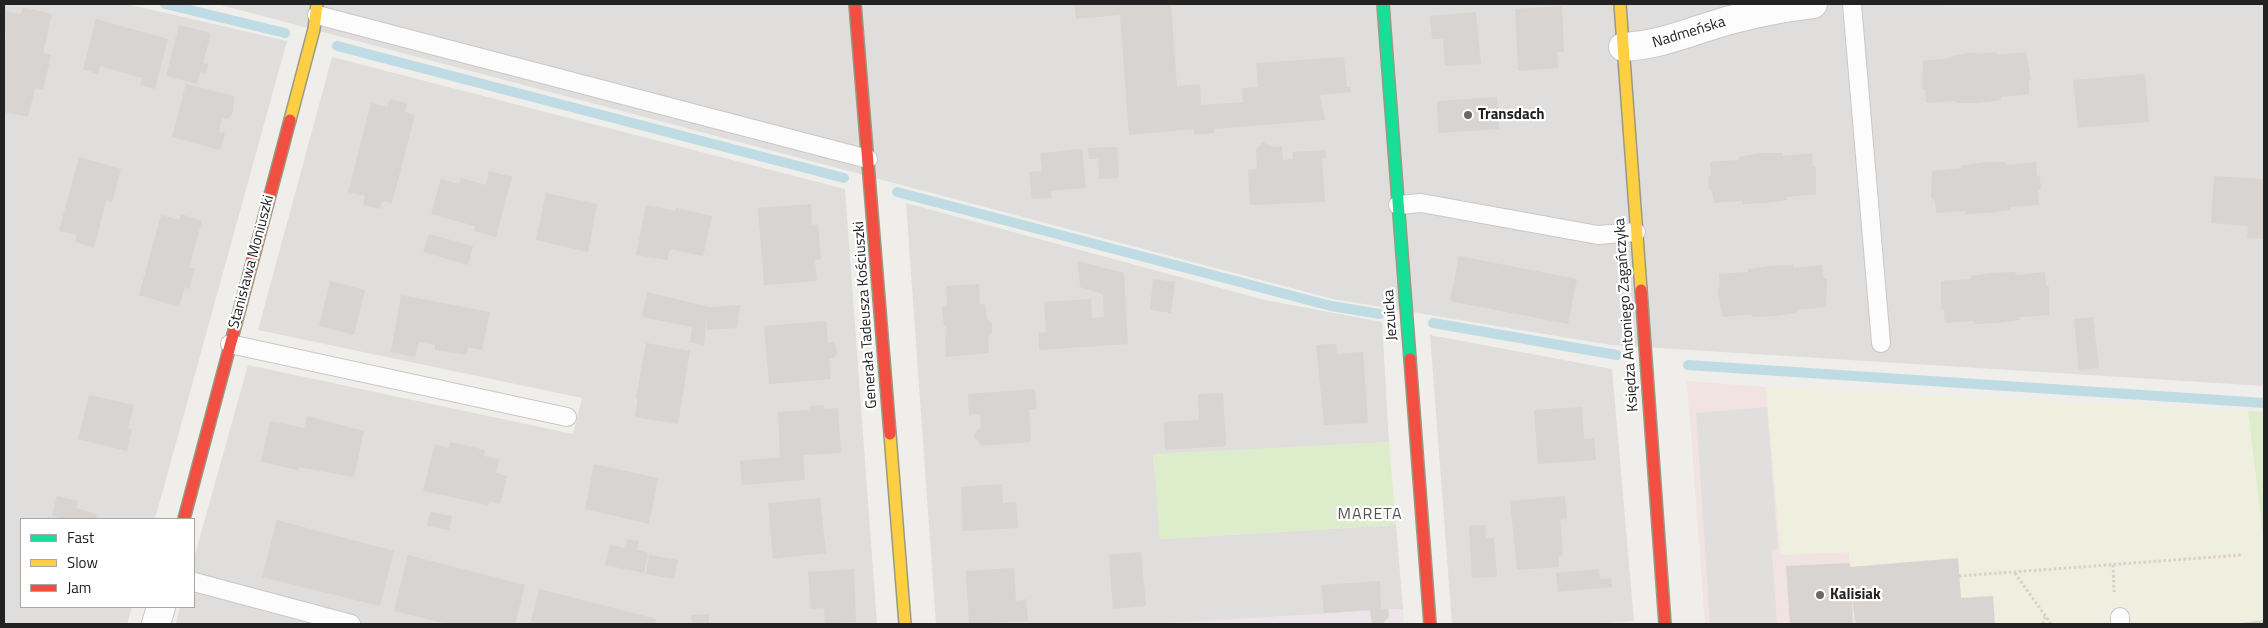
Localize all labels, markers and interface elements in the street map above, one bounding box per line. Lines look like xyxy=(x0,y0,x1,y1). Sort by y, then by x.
street label: Nadmeńska xyxy=(1650,13,1728,53)
place label: Transdach xyxy=(1478,106,1545,124)
marker: Transdach xyxy=(1462,109,1474,121)
street label: Stanisława Moniuszki xyxy=(226,193,278,331)
street label: Księdza Antoniego Zagańczyka xyxy=(1611,218,1643,412)
street label: Generała Tadeusza Kościuszki xyxy=(850,221,882,409)
street label: Jezuicka xyxy=(1380,289,1402,341)
district label: MARETA xyxy=(1337,505,1403,525)
legend xyxy=(20,518,195,608)
text: Fast xyxy=(67,526,94,549)
text: Slow xyxy=(67,551,98,574)
text: Jam xyxy=(67,576,91,599)
place label: Kalisiak xyxy=(1830,586,1881,604)
marker: Kalisiak xyxy=(1814,589,1826,601)

